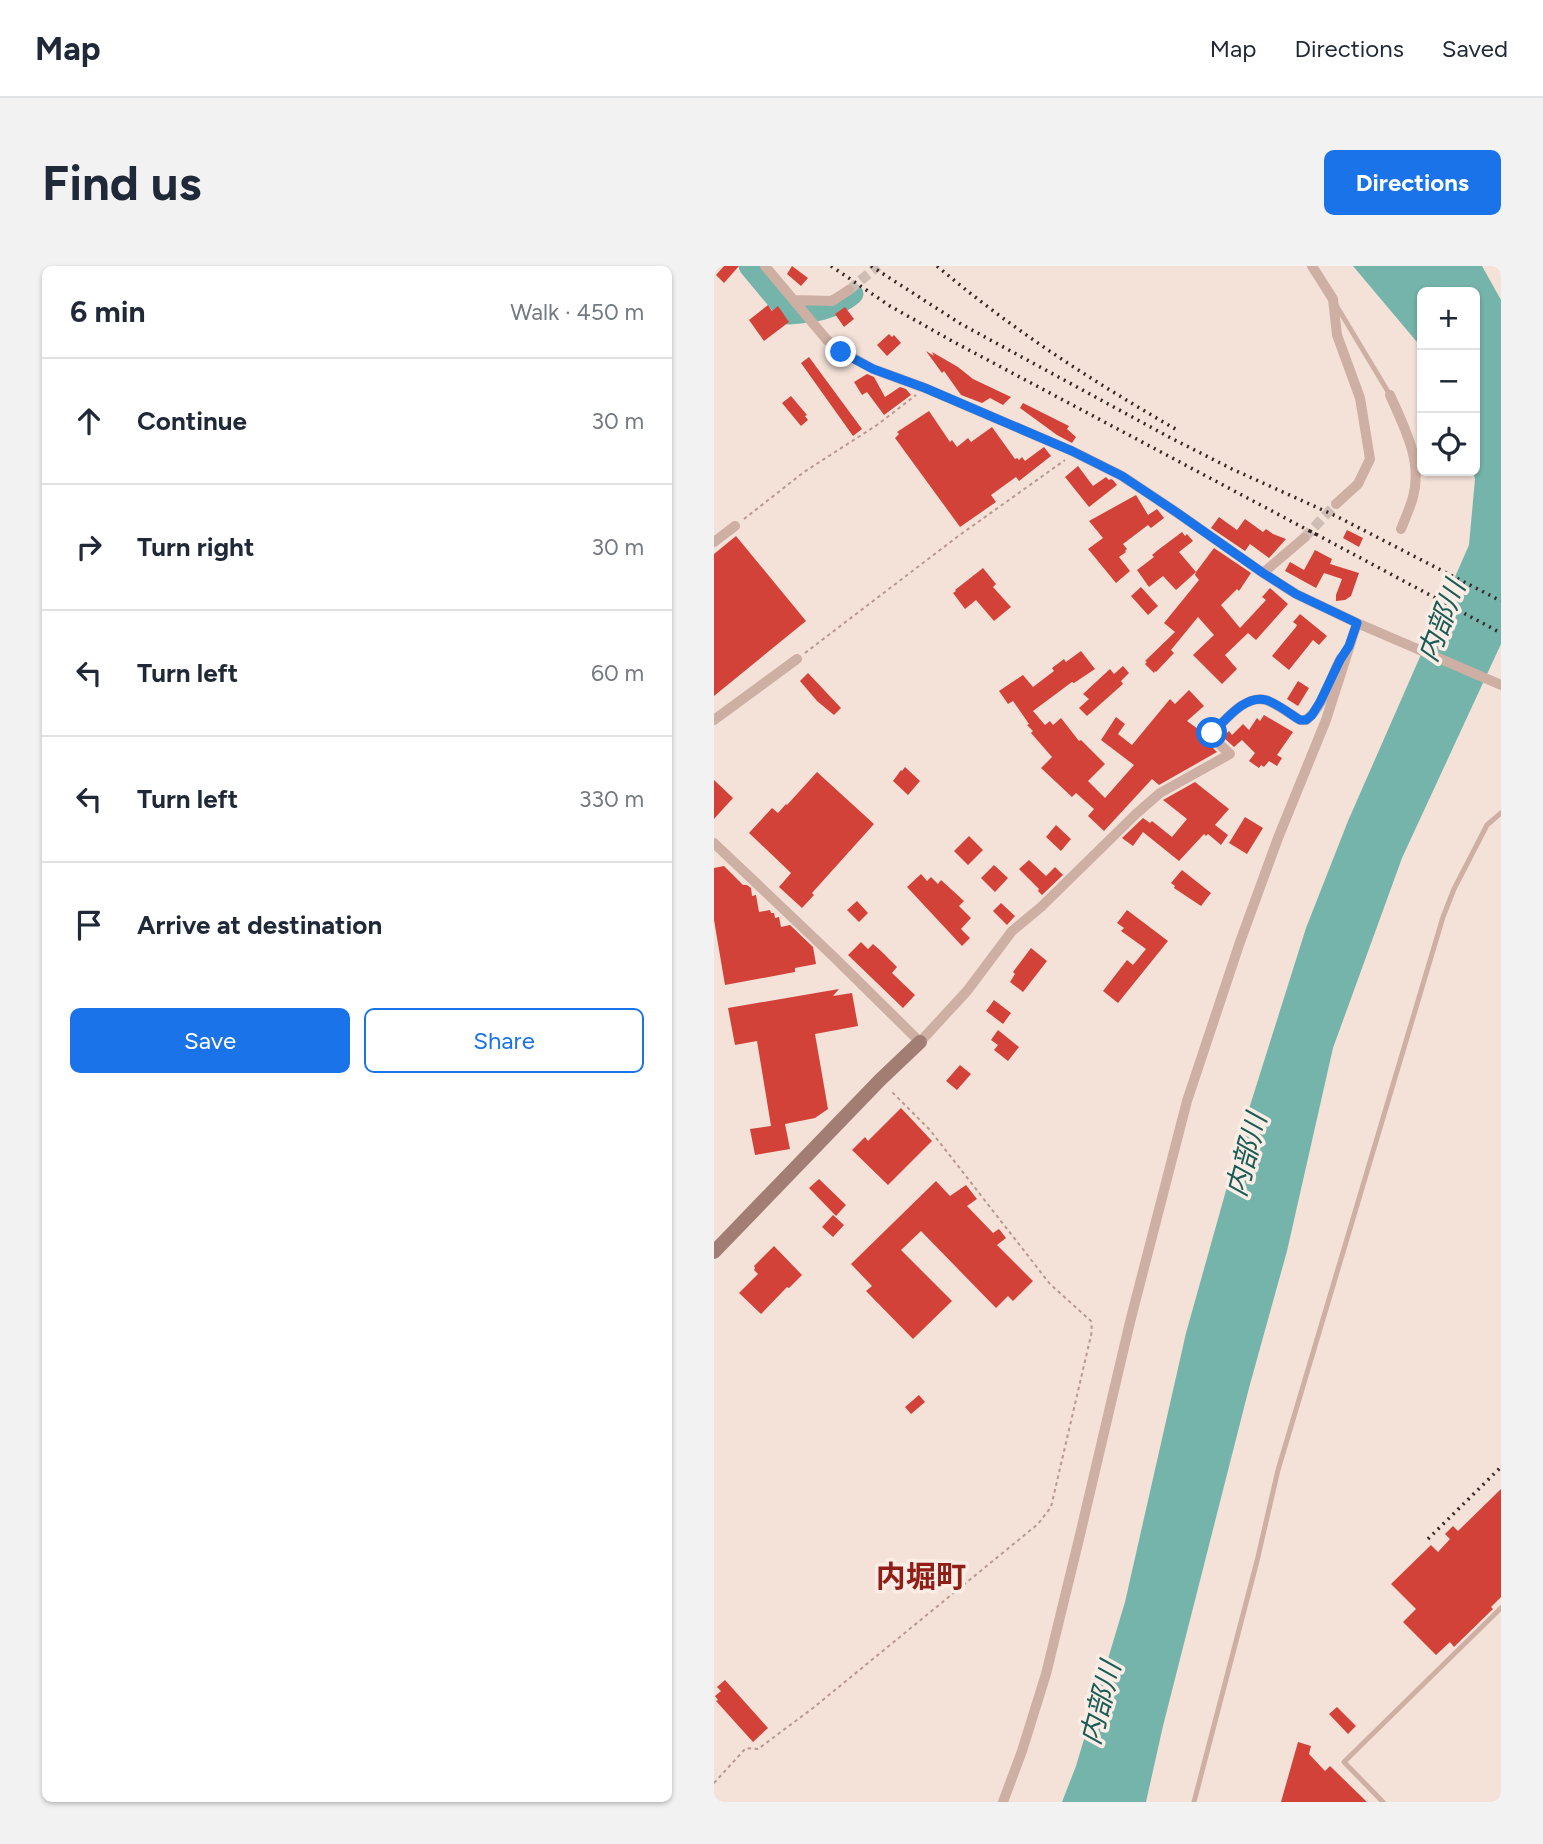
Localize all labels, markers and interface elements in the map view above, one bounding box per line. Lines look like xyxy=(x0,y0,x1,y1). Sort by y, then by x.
text: Map xyxy=(35,29,101,68)
text: Map xyxy=(1210,34,1256,63)
text: Directions xyxy=(1294,34,1404,63)
text: Saved xyxy=(1442,34,1508,63)
button: Directions xyxy=(1324,150,1501,215)
text: Find us xyxy=(42,153,201,212)
map controls xyxy=(1417,287,1480,476)
button: + xyxy=(1417,287,1480,350)
text: 6 min xyxy=(70,293,146,330)
text: Walk · 450 m xyxy=(510,298,644,326)
route end xyxy=(825,336,856,367)
button: − xyxy=(1417,350,1480,413)
icon: ahead xyxy=(70,402,108,440)
text: Continue xyxy=(137,405,247,437)
text: 30 m xyxy=(591,407,644,435)
button: locate xyxy=(1417,413,1480,476)
icon: right xyxy=(70,528,108,566)
text: Turn right xyxy=(137,531,254,563)
text: 30 m xyxy=(591,533,644,561)
water label: 内部川 xyxy=(1410,573,1473,666)
icon: left xyxy=(70,654,108,692)
text: Turn left xyxy=(137,657,238,689)
text: 60 m xyxy=(591,659,644,687)
route start xyxy=(1196,717,1227,748)
icon: left xyxy=(70,780,108,818)
text: Turn left xyxy=(137,783,238,815)
text: 330 m xyxy=(579,785,644,813)
icon: arrive xyxy=(70,906,108,944)
text: Arrive at destination xyxy=(137,909,382,941)
button: Save xyxy=(70,1008,350,1073)
button: Share xyxy=(364,1008,644,1073)
water label: 内部川 xyxy=(1219,1107,1274,1200)
district label: 内堀町 xyxy=(876,1558,966,1595)
water label: 内部川 xyxy=(1073,1655,1128,1748)

